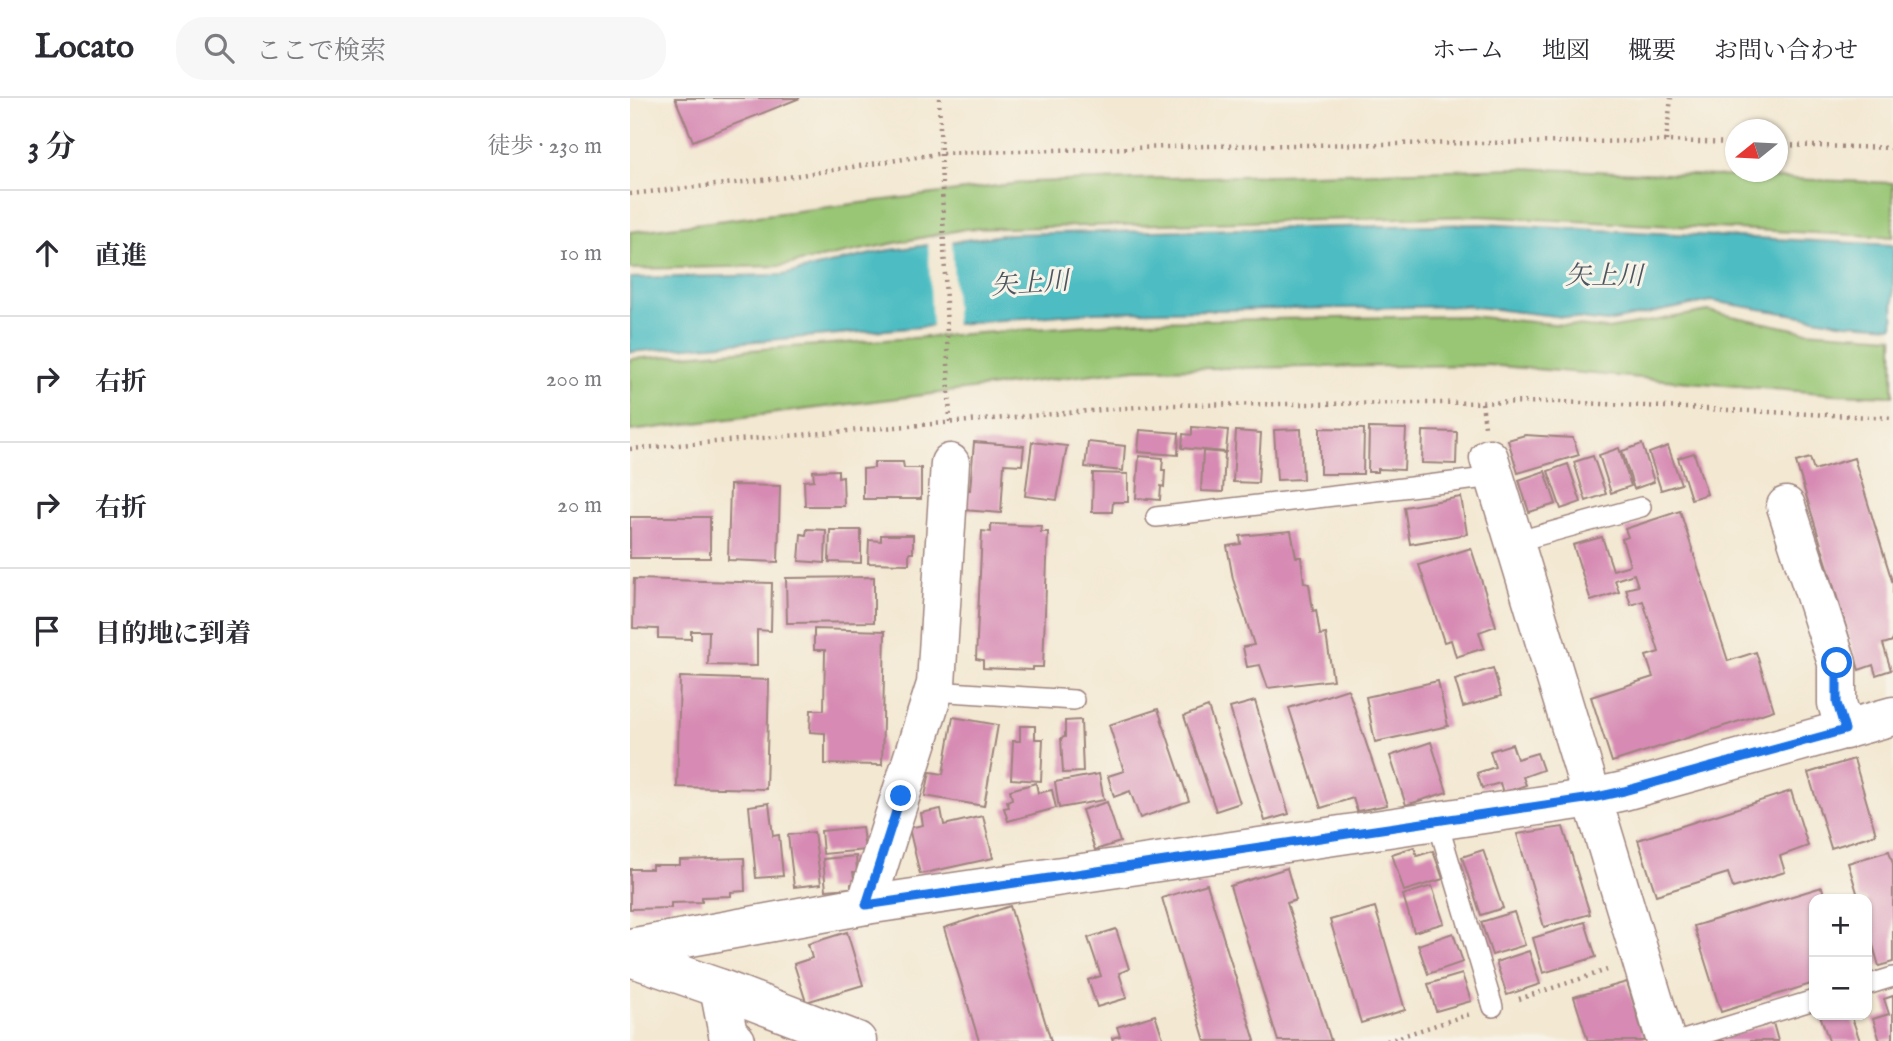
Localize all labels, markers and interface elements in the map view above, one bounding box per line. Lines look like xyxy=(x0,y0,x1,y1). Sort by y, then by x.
search box xyxy=(176,17,666,80)
text: Locato xyxy=(35,27,134,69)
icon: search xyxy=(200,29,238,67)
text: ここで検索 xyxy=(256,35,386,68)
text: ホーム xyxy=(1432,36,1504,67)
text: 地図 xyxy=(1542,36,1590,67)
text: 概要 xyxy=(1628,36,1676,67)
text: お問い合わせ xyxy=(1714,36,1858,67)
north arrow xyxy=(1725,119,1788,182)
text: 3 分 xyxy=(28,129,76,167)
text: 徒歩 · 230 m xyxy=(487,132,602,161)
icon: ahead xyxy=(28,234,66,272)
text: 10 m xyxy=(559,239,602,268)
text: 直進 xyxy=(95,240,147,273)
water label: 矢上川 xyxy=(1565,260,1646,293)
water label: 矢上川 xyxy=(990,265,1073,303)
icon: right xyxy=(28,360,66,398)
text: 200 m xyxy=(546,365,602,394)
text: 右折 xyxy=(95,366,147,399)
icon: right xyxy=(28,486,66,524)
text: 20 m xyxy=(557,491,602,520)
text: 右折 xyxy=(95,492,147,525)
icon: arrive xyxy=(28,612,66,650)
text: 目的地に到着 xyxy=(95,618,251,651)
route start xyxy=(1821,647,1852,678)
route end xyxy=(885,780,916,811)
map controls xyxy=(1809,894,1872,1020)
button: + xyxy=(1809,894,1872,957)
button: − xyxy=(1809,957,1872,1020)

